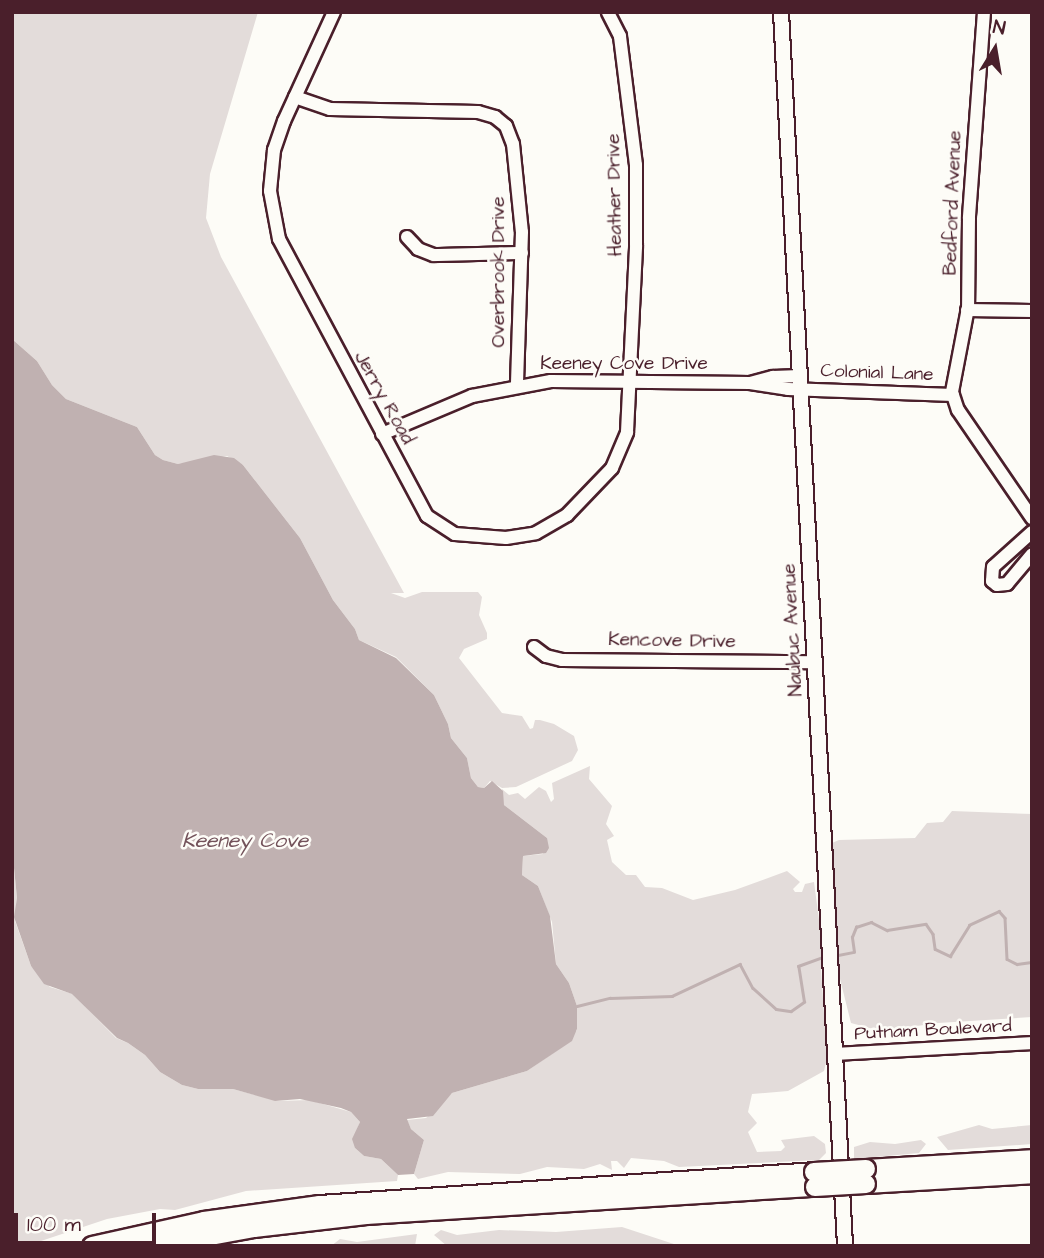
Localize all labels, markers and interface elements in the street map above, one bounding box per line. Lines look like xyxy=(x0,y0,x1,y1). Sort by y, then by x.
north arrow xyxy=(960,14,1030,84)
text: N xyxy=(991,14,1008,42)
street label: Bedford Avenue xyxy=(939,130,967,276)
street label: Heather Drive xyxy=(603,133,627,257)
street label: Overbrook Drive xyxy=(488,197,510,347)
street label: Jerry Road xyxy=(349,347,419,449)
street label: Keeney Cove Drive xyxy=(540,353,708,375)
street label: Colonial Lane xyxy=(820,360,934,386)
street label: Naubuc Avenue xyxy=(778,563,808,697)
street label: Kencove Drive xyxy=(608,628,736,654)
water label: Keeney Cove xyxy=(182,828,308,854)
street label: Putnam Boulevard xyxy=(854,1014,1012,1046)
scale bar xyxy=(18,1198,159,1242)
text: 100 m xyxy=(27,1210,81,1239)

